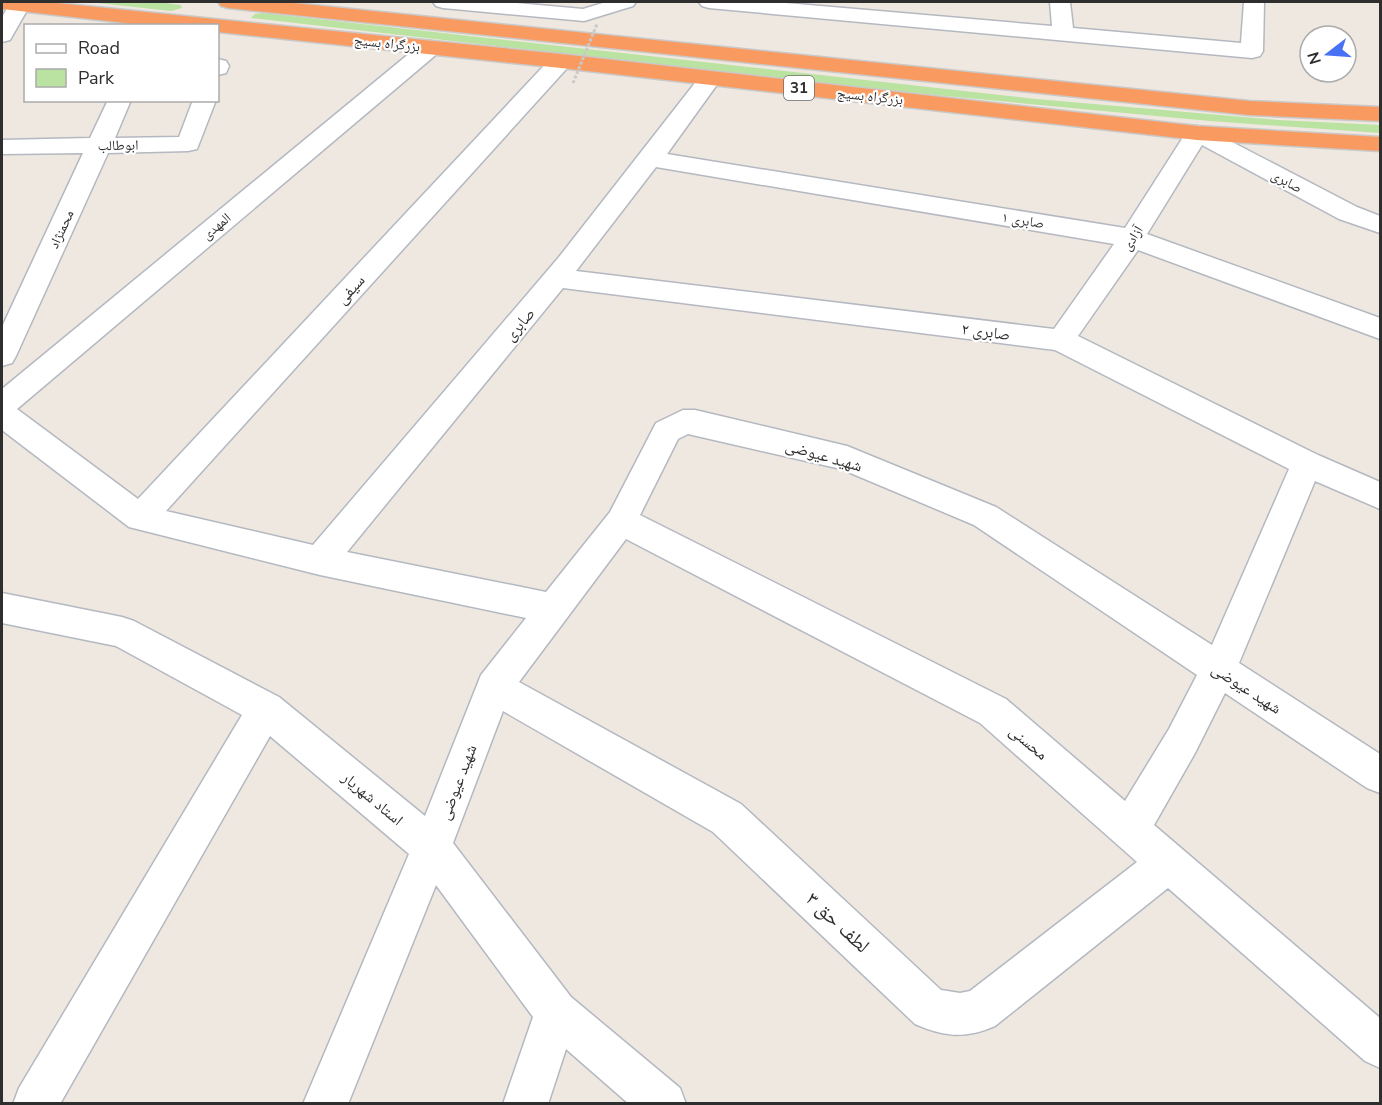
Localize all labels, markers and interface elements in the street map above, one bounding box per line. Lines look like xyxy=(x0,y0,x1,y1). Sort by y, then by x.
legend xyxy=(24,24,219,102)
north arrow xyxy=(1298,24,1358,84)
street label: بزرگراه بسیج xyxy=(353,31,421,56)
text: Road xyxy=(78,36,120,60)
text: N xyxy=(1302,49,1327,67)
text: Park xyxy=(78,66,115,90)
road number: 31 xyxy=(784,76,814,100)
street label: بزرگراه بسیج xyxy=(836,84,904,109)
street label: ابوطالب xyxy=(97,136,139,155)
street label: صابری xyxy=(1268,165,1306,198)
street label: محمنژاد xyxy=(44,207,79,252)
street label: صابری ۱ xyxy=(1000,208,1045,233)
street label: المهدی xyxy=(198,209,235,244)
street label: آزادی xyxy=(1117,222,1148,255)
street label: سیفی xyxy=(331,270,370,309)
street label: صابری xyxy=(499,303,540,346)
street label: صابری ۲ xyxy=(960,318,1011,346)
street label: شهید عیوضی xyxy=(783,435,865,477)
street label: شهید عیوضی xyxy=(1207,658,1286,720)
street label: محسنی xyxy=(1004,720,1052,765)
street label: شهید عیوضی xyxy=(434,742,482,823)
street label: استاد شهریار xyxy=(336,766,408,831)
street label: لطف حق ۳ xyxy=(800,886,875,959)

